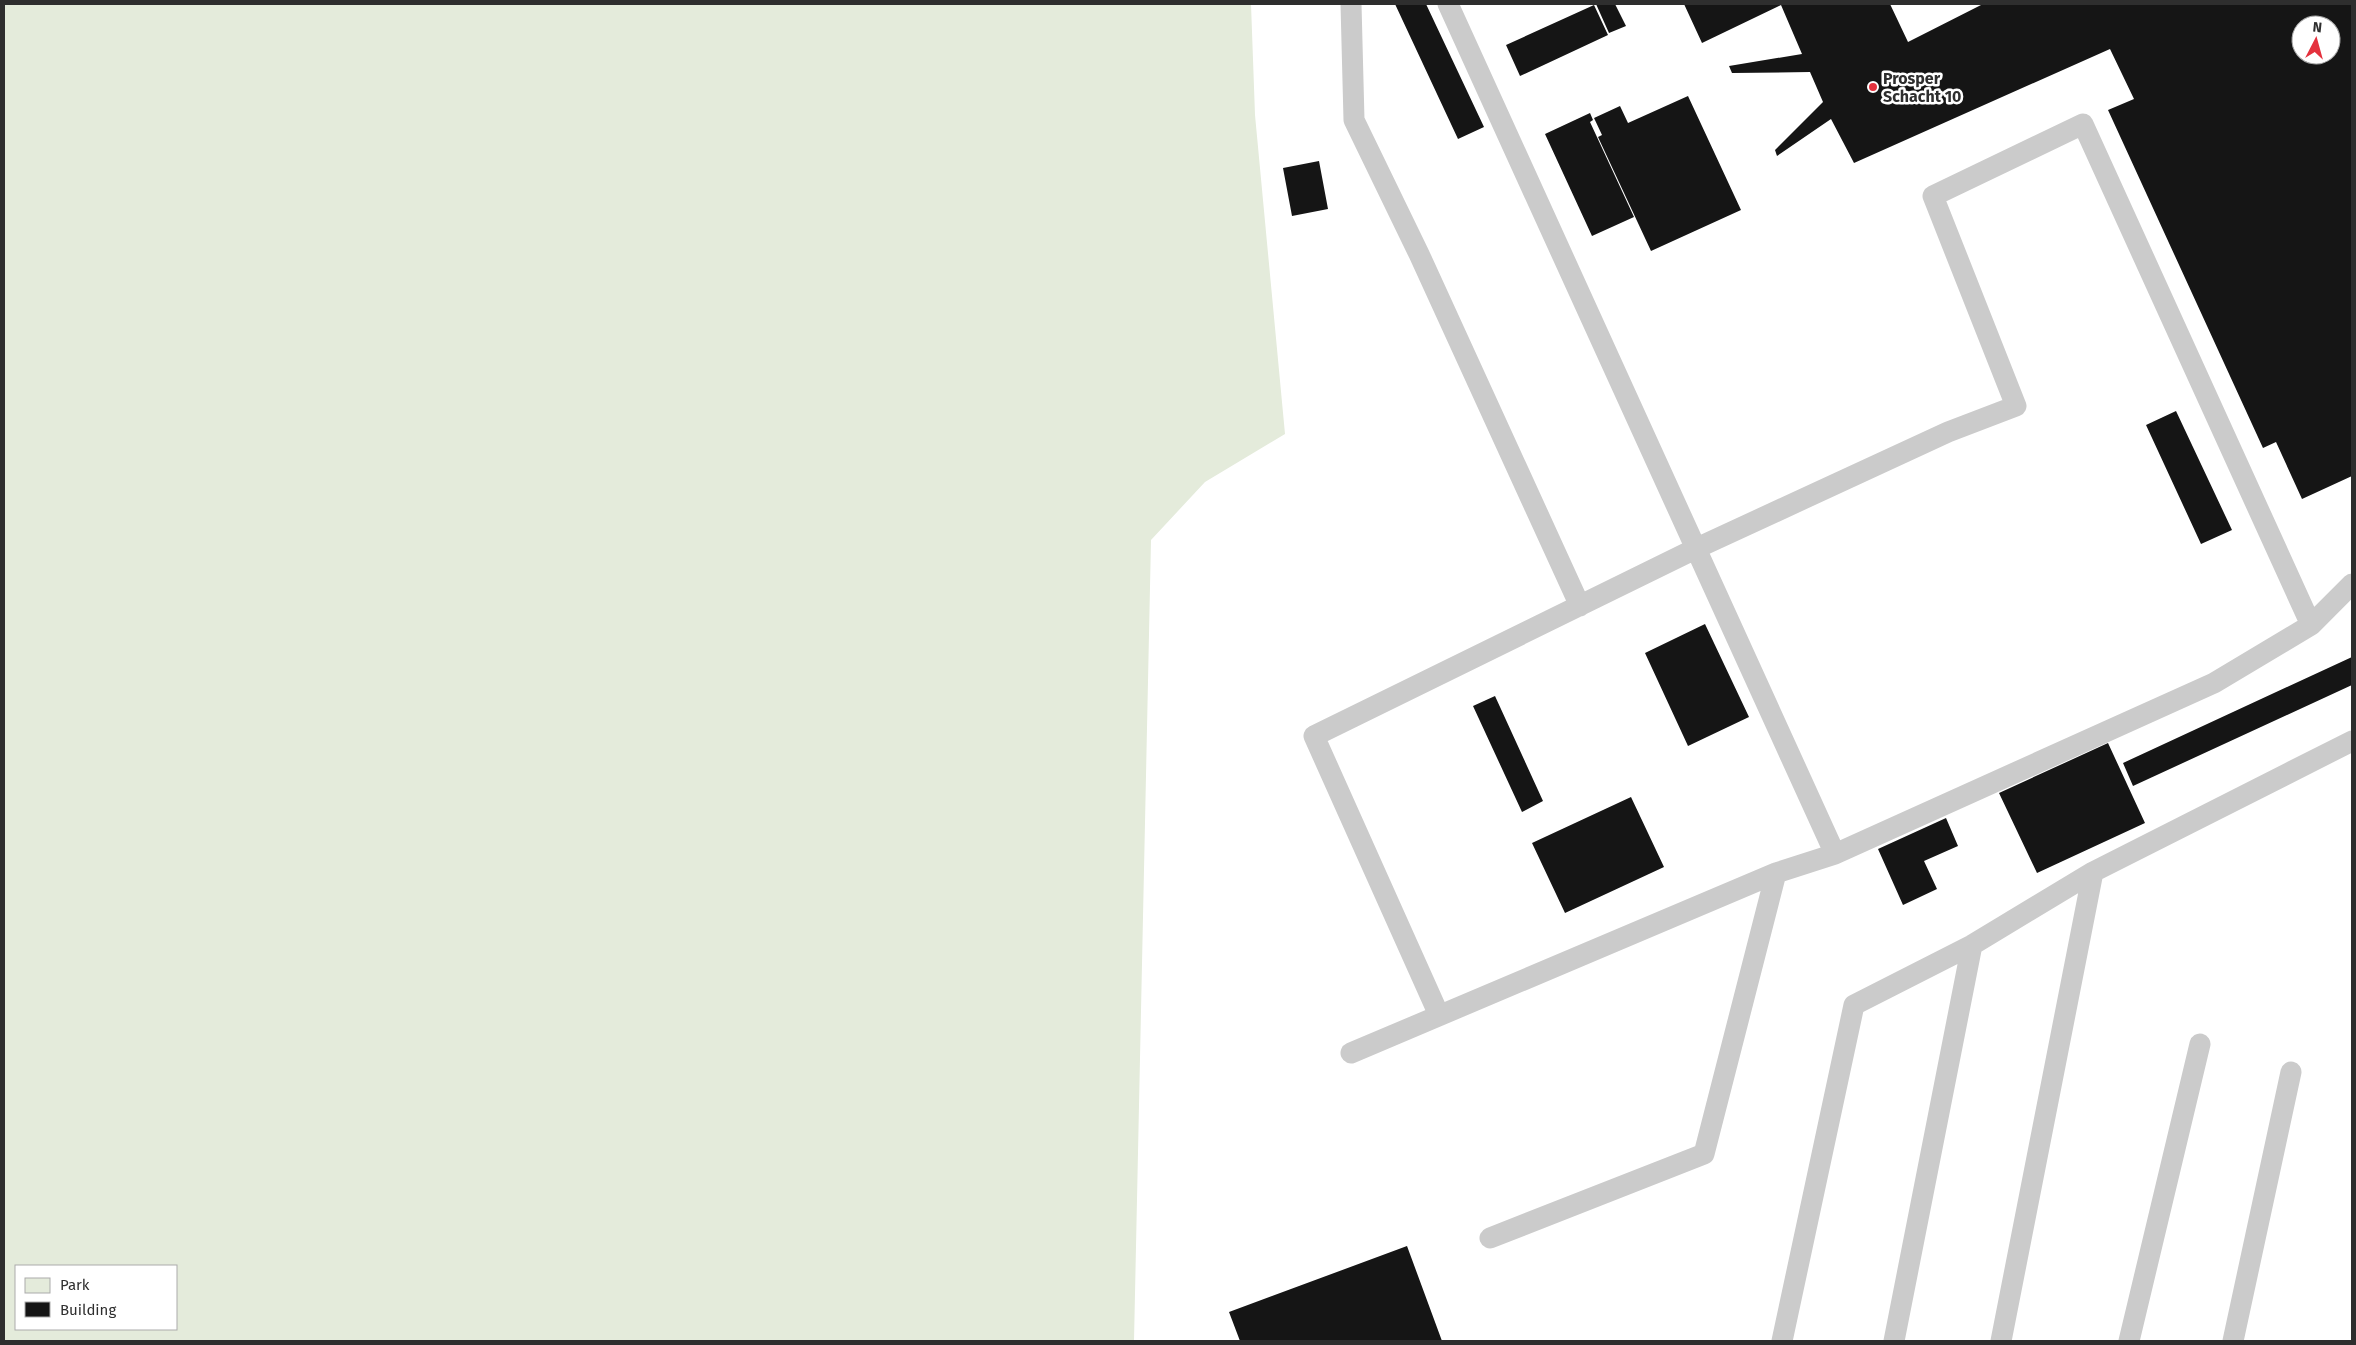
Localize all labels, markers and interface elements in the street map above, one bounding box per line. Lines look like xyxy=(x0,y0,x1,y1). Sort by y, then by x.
north arrow xyxy=(2291,15,2341,65)
text: N xyxy=(2312,19,2323,37)
place label: Prosper Schacht 10 xyxy=(1883,69,1961,106)
marker: Prosper Schacht 10 xyxy=(1867,81,1879,93)
legend xyxy=(15,1265,178,1330)
text: Park xyxy=(60,1276,90,1294)
text: Building xyxy=(60,1301,116,1319)

